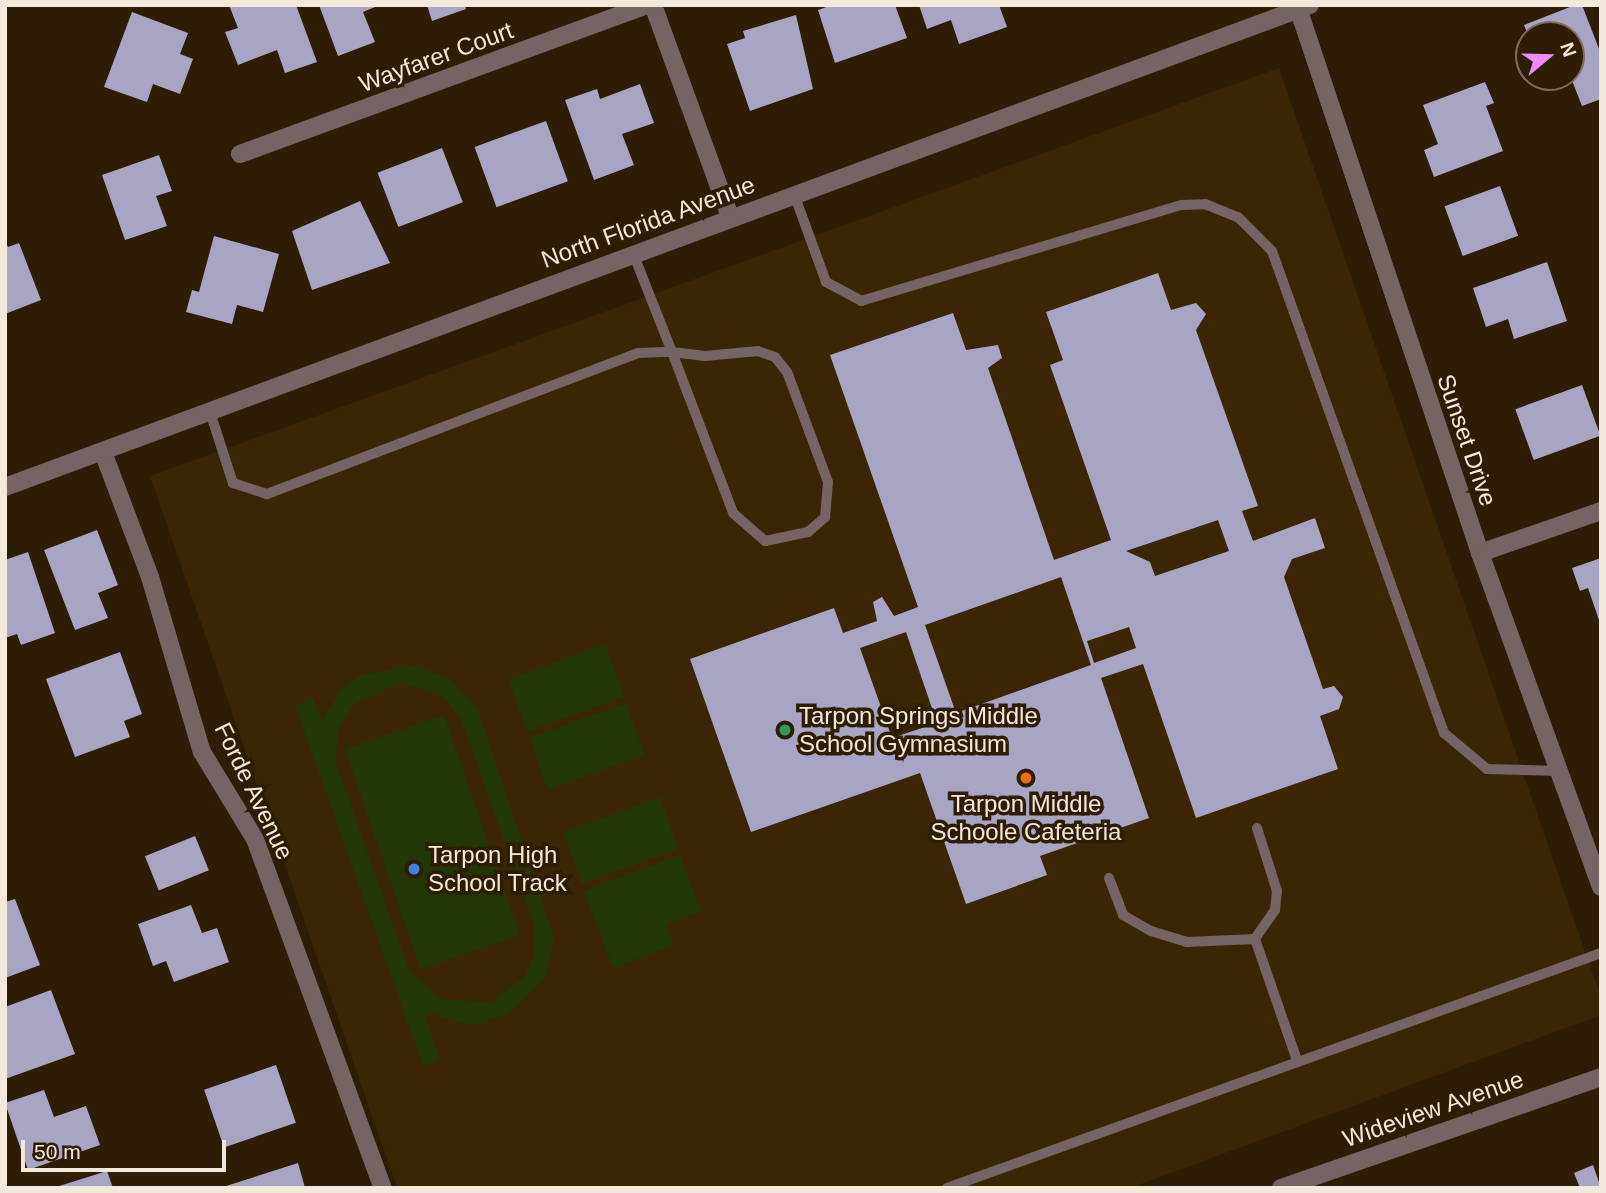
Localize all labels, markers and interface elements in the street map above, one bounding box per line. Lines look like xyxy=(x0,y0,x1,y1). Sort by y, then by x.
street label: Wayfarer Court xyxy=(355,16,517,98)
north arrow xyxy=(1515,21,1585,91)
text: N xyxy=(1556,40,1581,60)
street label: North Florida Avenue xyxy=(537,170,759,274)
street label: Sunset Drive xyxy=(1431,370,1503,510)
place label: Tarpon Springs Middle School Gymnasium xyxy=(799,702,1038,758)
street label: Forde Avenue xyxy=(208,717,300,865)
marker: Tarpon Springs Middle School Gymnasium xyxy=(777,722,793,738)
marker: Tarpon Middle Schoole Cafeteria xyxy=(1018,770,1034,786)
place label: Tarpon Middle Schoole Cafeteria xyxy=(931,790,1121,846)
place label: Tarpon High School Track xyxy=(428,841,567,897)
marker: Tarpon High School Track xyxy=(406,861,422,877)
street label: Wideview Avenue xyxy=(1338,1064,1528,1154)
scale bar xyxy=(24,1126,229,1170)
text: 50 m xyxy=(34,1140,81,1163)

